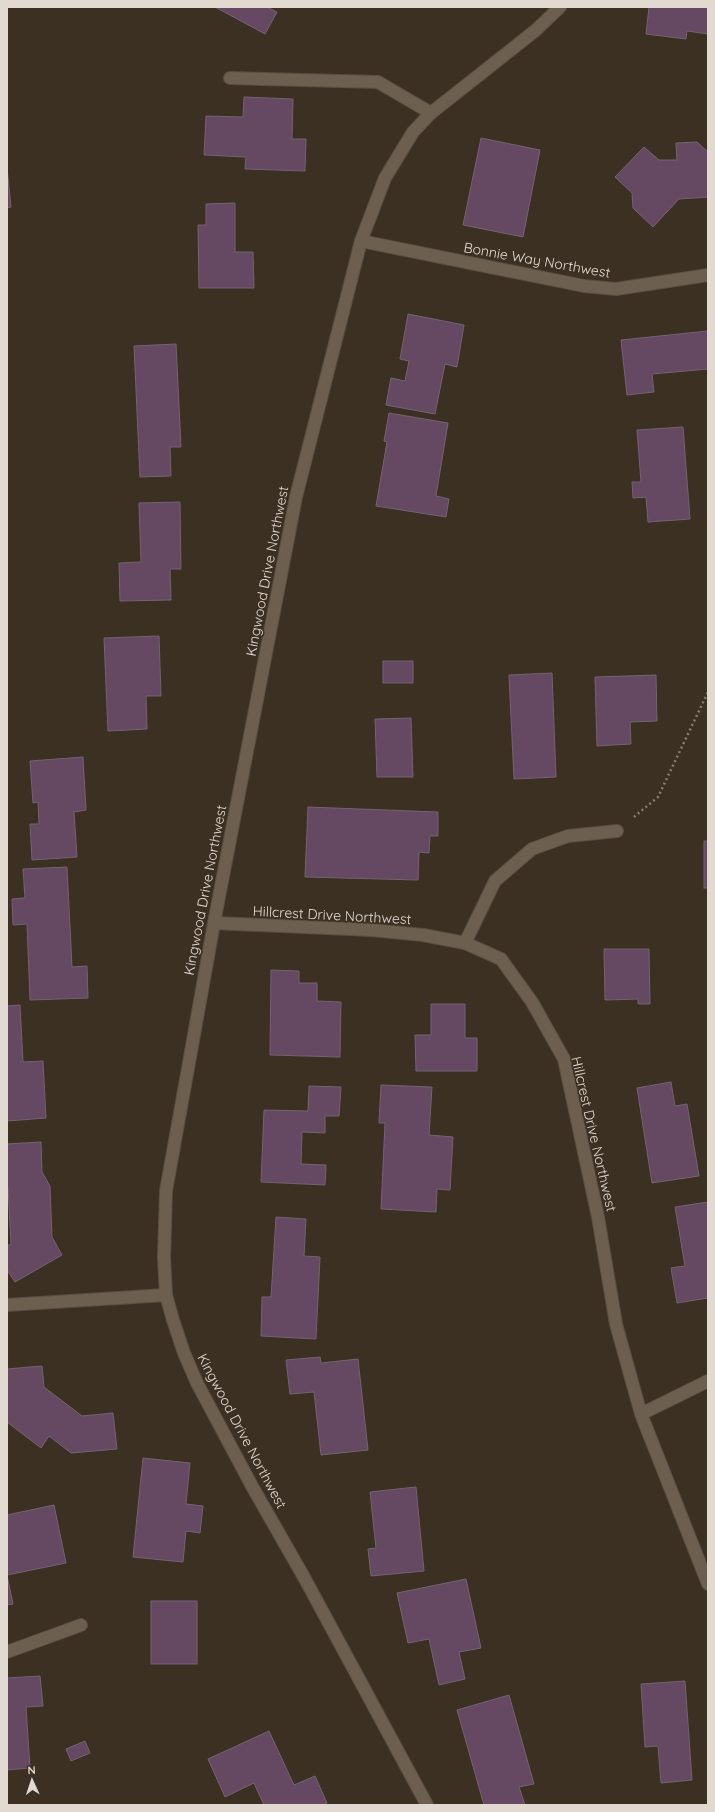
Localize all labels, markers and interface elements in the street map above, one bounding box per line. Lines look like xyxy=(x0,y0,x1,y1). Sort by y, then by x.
street label: Bonnie Way Northwest xyxy=(462,238,612,282)
street label: Kingwood Drive Northwest xyxy=(242,484,292,658)
street label: Kingwood Drive Northwest xyxy=(180,803,230,977)
street label: Hillcrest Drive Northwest xyxy=(252,902,412,928)
street label: Hillcrest Drive Northwest xyxy=(567,1055,621,1214)
street label: Kingwood Drive Northwest xyxy=(193,1350,291,1512)
north arrow xyxy=(12,1760,52,1800)
text: N xyxy=(27,1763,36,1777)

